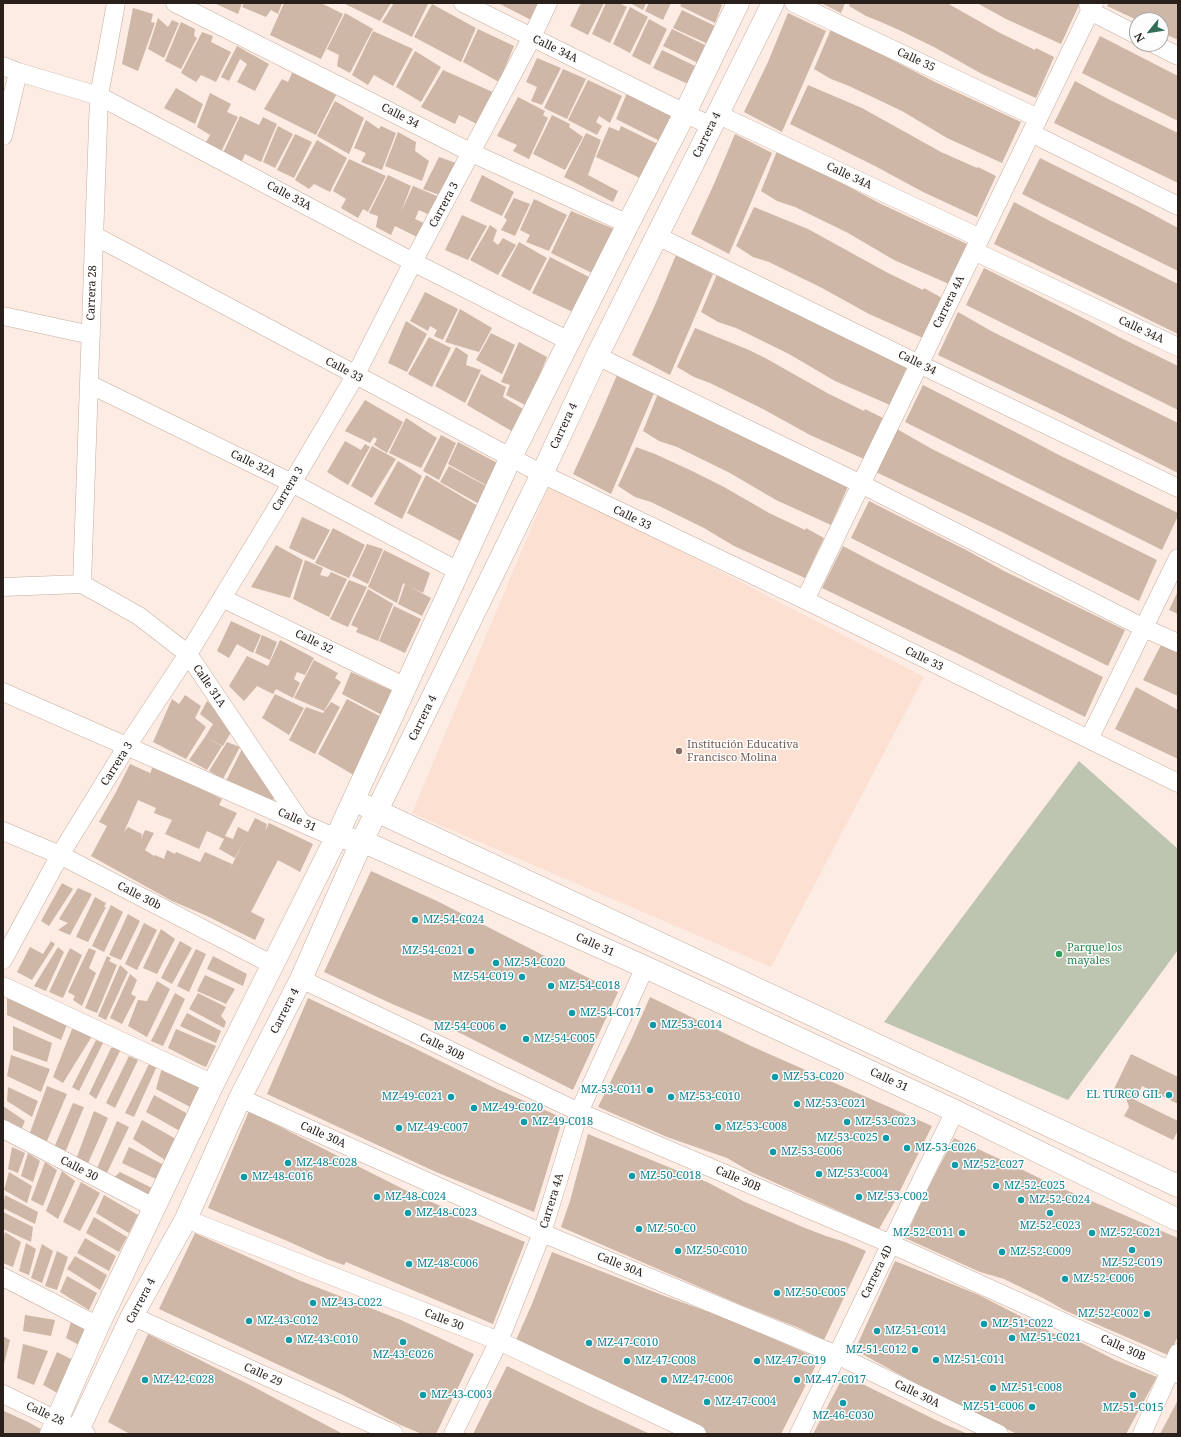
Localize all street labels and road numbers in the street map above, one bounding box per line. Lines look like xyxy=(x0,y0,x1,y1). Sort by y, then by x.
street label: Calle 34A xyxy=(530,32,580,66)
street label: Calle 35 xyxy=(895,45,937,75)
street label: Calle 34 xyxy=(379,101,421,131)
street label: Carrera 4 xyxy=(690,110,724,160)
street label: Calle 34A xyxy=(824,160,874,192)
street label: Calle 33A xyxy=(264,179,314,213)
street label: Carrera 3 xyxy=(427,180,461,230)
street label: Carrera 28 xyxy=(84,265,100,321)
street label: Carrera 4A xyxy=(931,273,967,331)
street label: Calle 34A xyxy=(1116,314,1166,346)
street label: Calle 34 xyxy=(896,348,938,378)
street label: Calle 33 xyxy=(323,355,365,385)
street label: Carrera 4 xyxy=(548,401,580,451)
street label: Calle 32A xyxy=(228,447,278,481)
street label: Carrera 3 xyxy=(270,464,306,514)
street label: Calle 33 xyxy=(611,503,653,533)
street label: Calle 32 xyxy=(293,627,335,657)
street label: Calle 33 xyxy=(903,644,945,674)
street label: Calle 31A xyxy=(190,662,228,710)
street label: Carrera 4 xyxy=(406,693,440,743)
street label: Carrera 3 xyxy=(98,740,136,788)
street label: Calle 31 xyxy=(276,806,318,834)
street label: Calle 30b xyxy=(115,879,163,913)
street label: Calle 31 xyxy=(574,931,616,959)
street label: Carrera 4 xyxy=(268,986,302,1036)
street label: Calle 30B xyxy=(418,1031,466,1063)
street label: Calle 31 xyxy=(868,1065,910,1095)
street label: Calle 30A xyxy=(298,1119,348,1151)
street label: Calle 30 xyxy=(58,1154,100,1184)
street label: Calle 30B xyxy=(713,1164,763,1194)
street label: Carrera 4A xyxy=(537,1172,567,1230)
street label: Carrera 4D xyxy=(858,1243,896,1301)
street label: Calle 30A xyxy=(595,1250,645,1280)
street label: Carrera 4 xyxy=(124,1276,158,1326)
street label: Calle 30 xyxy=(423,1307,465,1333)
street label: Calle 30B xyxy=(1098,1332,1148,1364)
street label: Calle 29 xyxy=(242,1361,284,1389)
street label: Calle 30A xyxy=(892,1377,942,1411)
street label: Calle 28 xyxy=(24,1399,66,1429)

